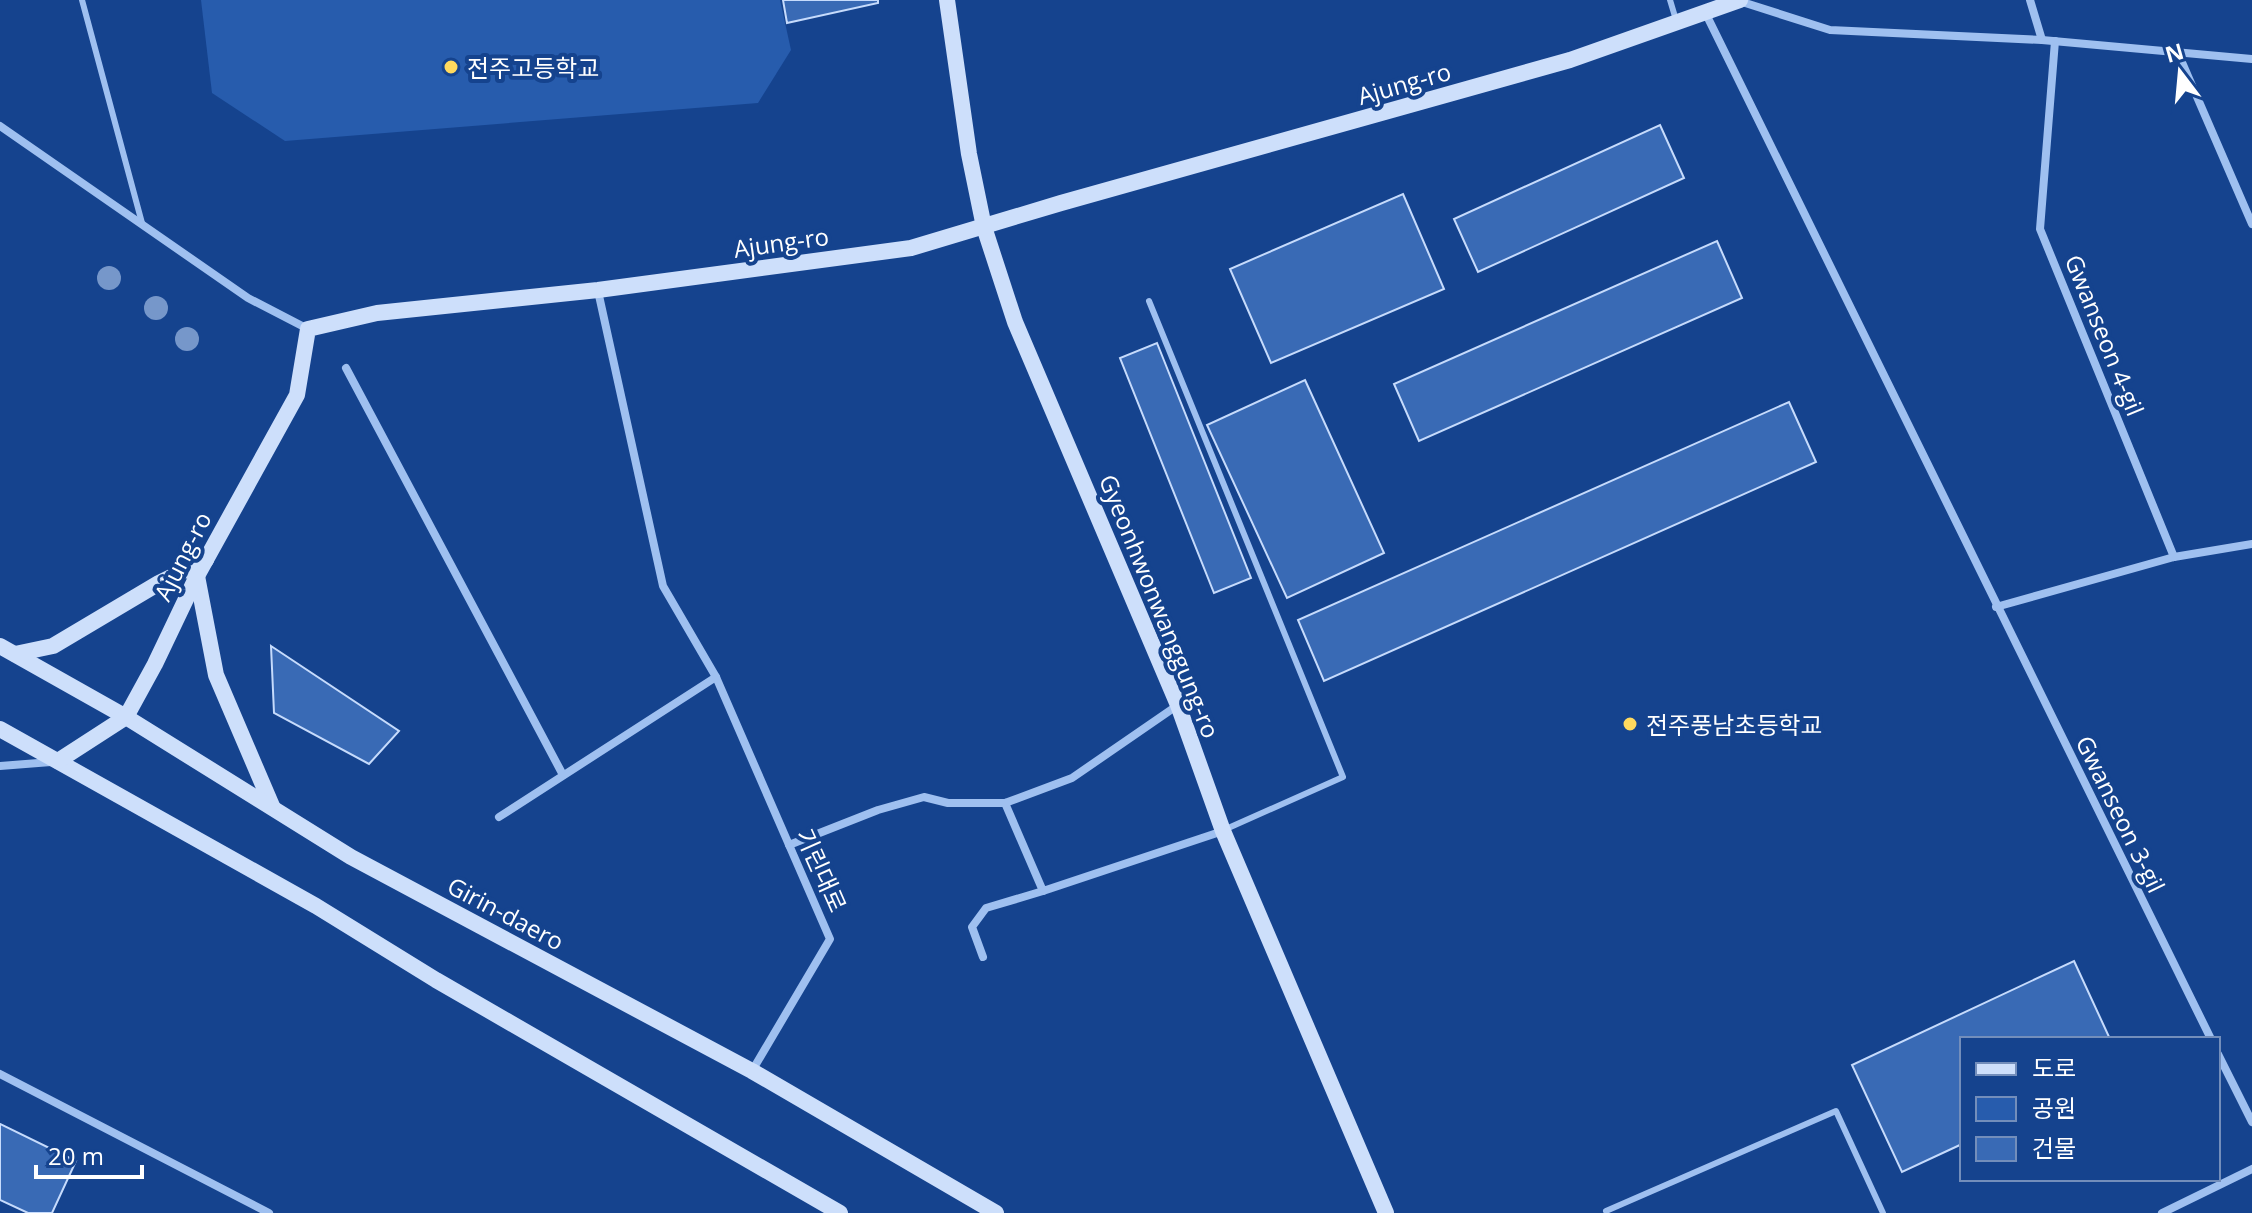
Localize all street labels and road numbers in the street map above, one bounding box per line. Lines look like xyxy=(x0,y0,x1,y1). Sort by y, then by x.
street label: Ajung-ro xyxy=(1353,54,1455,112)
street label: Ajung-ro xyxy=(731,219,831,265)
street label: Gwanseon 4-gil xyxy=(2058,250,2152,420)
street label: Gyeonhwonwanggung-ro xyxy=(1092,469,1228,743)
street label: Ajung-ro xyxy=(146,506,218,606)
street label: Gwanseon 3-gil xyxy=(2069,730,2173,898)
street label: 기린대로 xyxy=(789,823,855,917)
street label: Girin-daero xyxy=(442,868,570,958)

